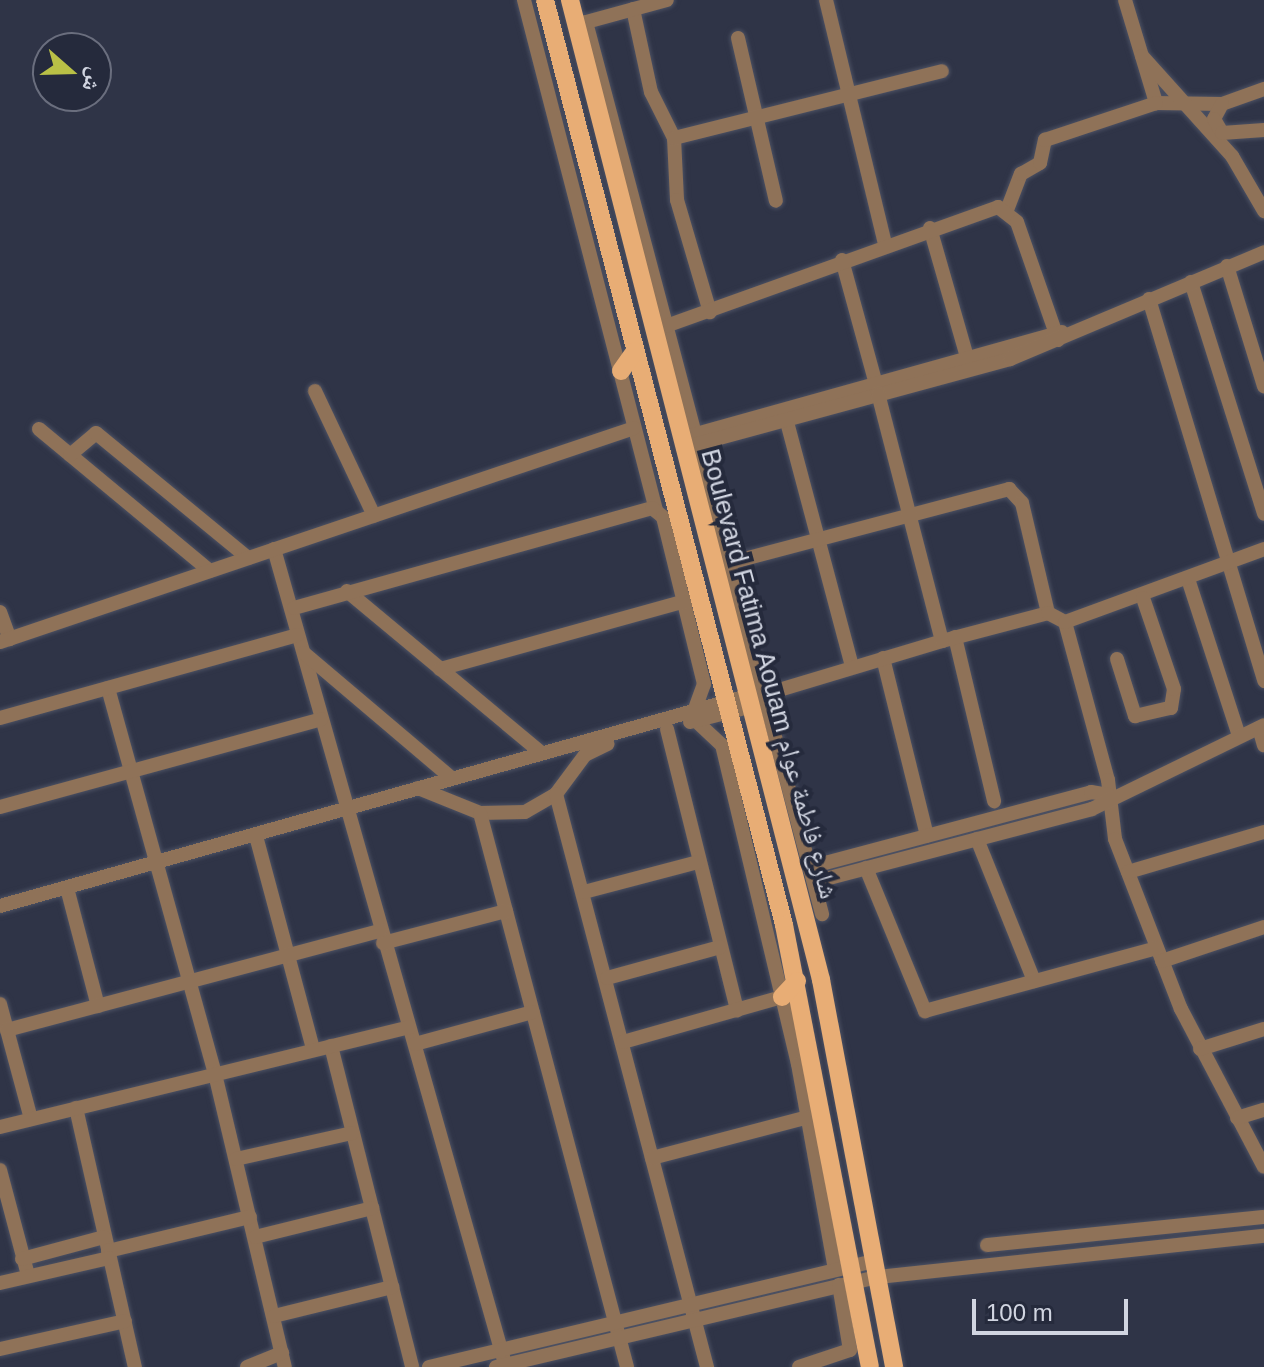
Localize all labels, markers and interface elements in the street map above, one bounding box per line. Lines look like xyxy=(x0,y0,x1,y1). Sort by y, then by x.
north arrow xyxy=(32,32,112,112)
text: ش xyxy=(77,64,109,95)
street label: Boulevard Fatima Aouam شارع فاطمة عوام xyxy=(694,445,844,903)
scale bar xyxy=(976,1283,1132,1333)
text: 100 m xyxy=(986,1299,1053,1326)

